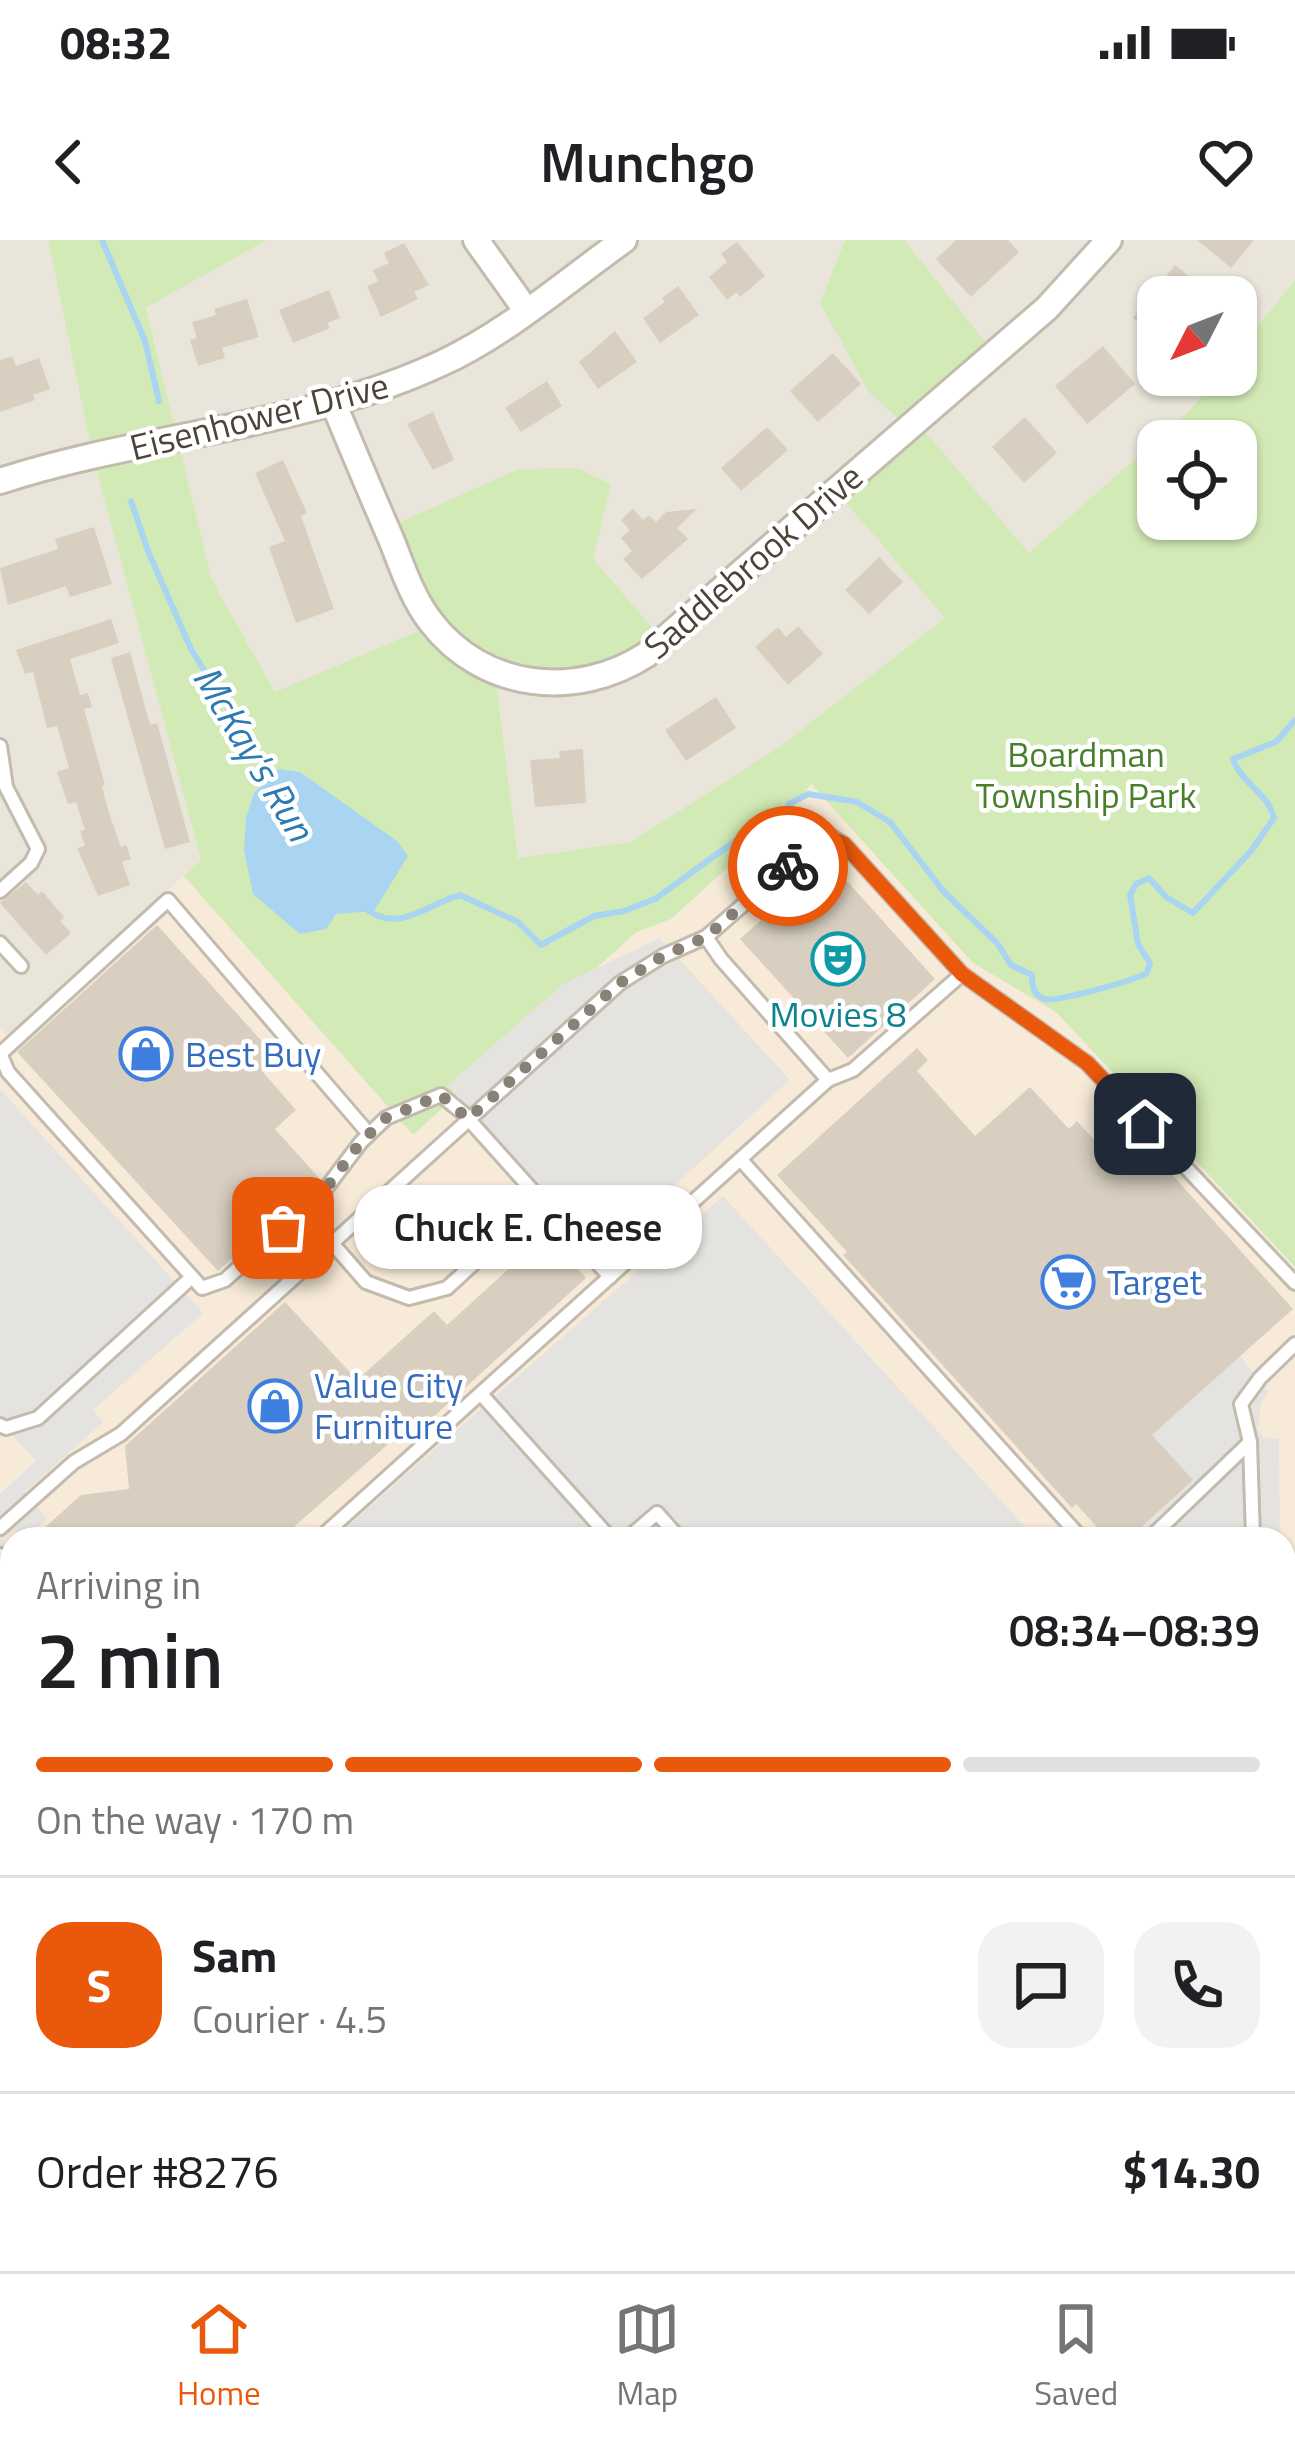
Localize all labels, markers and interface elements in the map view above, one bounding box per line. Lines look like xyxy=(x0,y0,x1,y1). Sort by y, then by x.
text: 08:32 xyxy=(60,8,172,76)
text: Munchgo xyxy=(540,121,755,203)
icon: back xyxy=(36,129,102,195)
icon: heart xyxy=(1193,129,1259,195)
north arrow xyxy=(1137,276,1257,396)
map controls xyxy=(1137,276,1257,540)
street label: Eisenhower Drive xyxy=(124,357,394,474)
button: locate xyxy=(1137,420,1257,540)
street label: Saddlebrook Drive xyxy=(631,450,875,672)
water label: McKay's Run xyxy=(179,654,331,853)
park label: Boardman Township Park xyxy=(975,726,1197,822)
courier xyxy=(728,806,848,926)
icon: bike xyxy=(755,833,821,899)
theatre icon: Movies 8 xyxy=(810,931,866,987)
place label: Movies 8 xyxy=(770,986,906,1041)
shop icon: Best Buy xyxy=(118,1026,174,1082)
place label: Best Buy xyxy=(185,1026,321,1081)
pin xyxy=(1094,1073,1196,1175)
icon: home xyxy=(1112,1091,1178,1157)
pin xyxy=(232,1177,334,1279)
callout: Chuck E. Cheese xyxy=(355,1186,703,1270)
icon: bag xyxy=(250,1195,316,1261)
text: Chuck E. Cheese xyxy=(394,1197,662,1256)
supermarket icon: Target xyxy=(1040,1254,1096,1310)
place label: Target xyxy=(1107,1254,1203,1309)
place label: Value City Furniture xyxy=(314,1357,463,1453)
shop icon: Value City Furniture xyxy=(247,1378,303,1434)
text: Arriving in xyxy=(36,1555,201,1614)
text: 08:34–08:39 xyxy=(1009,1595,1260,1663)
text: 2 min xyxy=(36,1600,224,1718)
text: On the way · 170 m xyxy=(36,1790,354,1849)
text: Sam xyxy=(192,1921,277,1989)
button: chat xyxy=(978,1922,1104,2048)
button: phone xyxy=(1134,1922,1260,2048)
text: S xyxy=(87,1951,111,2019)
text: Courier · 4.5 xyxy=(192,1989,387,2048)
text: Order #8276 xyxy=(36,2137,279,2205)
text: $14.30 xyxy=(1122,2137,1260,2205)
tab: Home xyxy=(177,2296,261,2418)
tab: Map xyxy=(614,2296,680,2418)
tab: Saved xyxy=(1034,2296,1118,2418)

